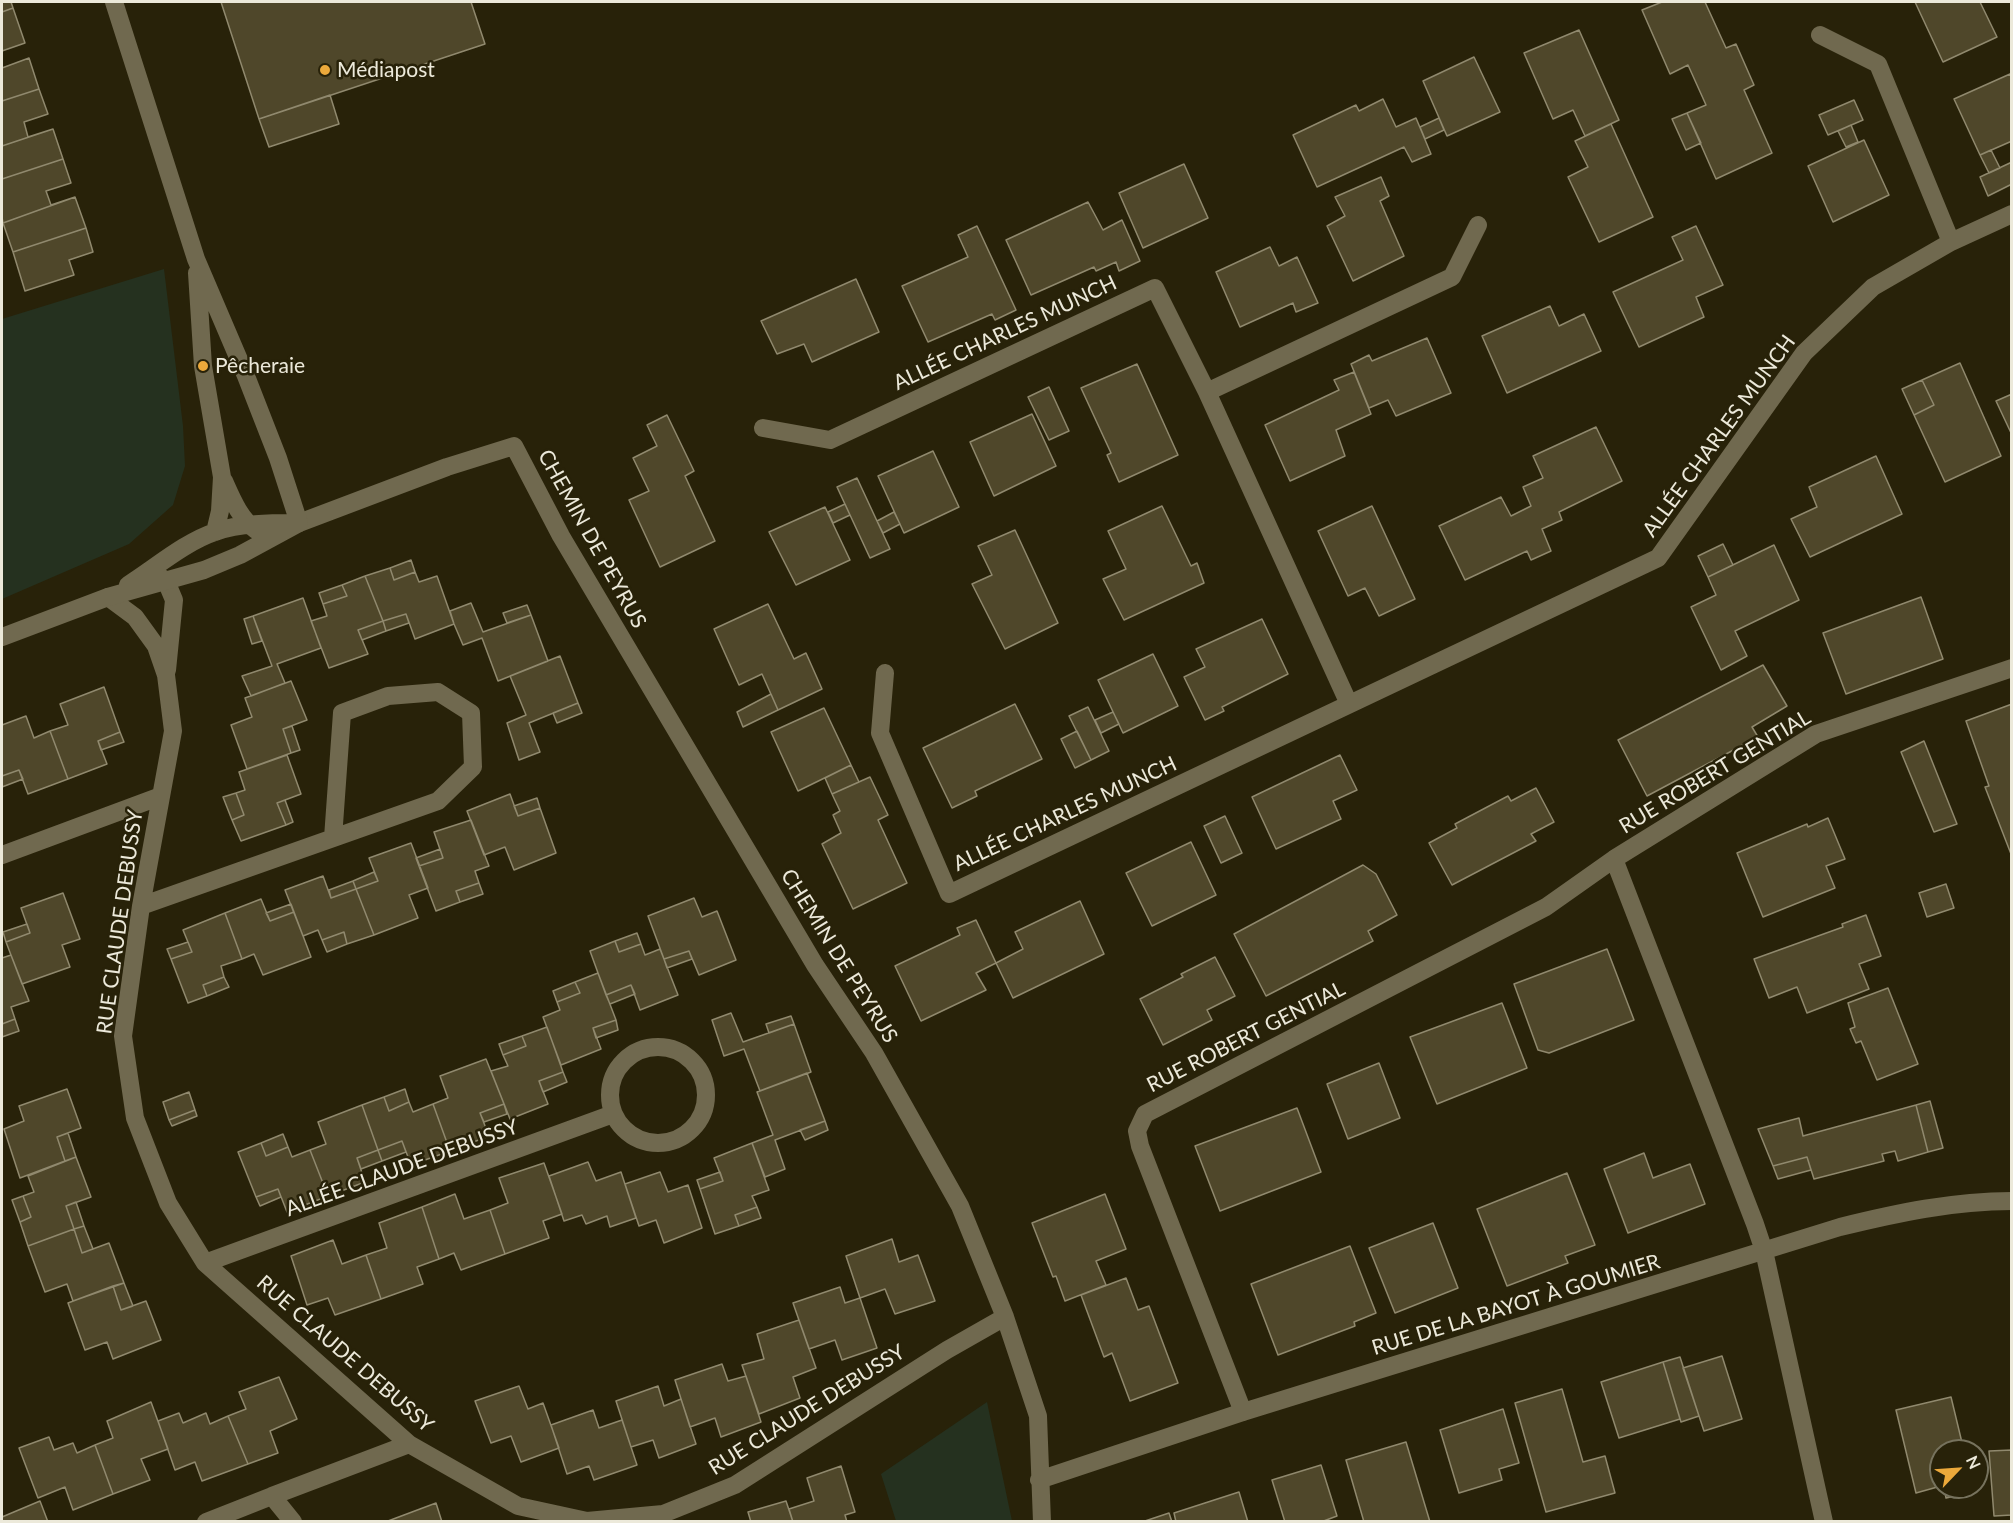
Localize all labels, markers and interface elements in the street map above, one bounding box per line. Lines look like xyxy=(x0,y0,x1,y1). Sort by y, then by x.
place label: Médiapost xyxy=(337,57,435,83)
marker: Médiapost xyxy=(318,63,332,77)
street label: ALLÉE CHARLES MUNCH xyxy=(889,270,1121,396)
street label: ALLÉE CHARLES MUNCH xyxy=(1637,330,1801,542)
place label: Pêcheraie xyxy=(215,353,305,379)
marker: Pêcheraie xyxy=(196,359,210,373)
street label: CHEMIN DE PEYRUS xyxy=(532,445,652,633)
street label: RUE ROBERT GENTIAL xyxy=(1615,705,1815,839)
street label: ALLÉE CHARLES MUNCH xyxy=(949,751,1181,877)
street label: RUE CLAUDE DEBUSSY xyxy=(92,808,148,1036)
street label: CHEMIN DE PEYRUS xyxy=(775,864,903,1048)
street label: RUE ROBERT GENTIAL xyxy=(1143,976,1349,1098)
street label: ALLÉE CLAUDE DEBUSSY xyxy=(282,1114,522,1222)
street label: RUE DE LA BAYOT À GOUMIER xyxy=(1369,1249,1663,1361)
street label: RUE CLAUDE DEBUSSY xyxy=(251,1270,439,1438)
street label: RUE CLAUDE DEBUSSY xyxy=(704,1339,910,1481)
north arrow xyxy=(1929,1439,1989,1499)
text: N xyxy=(1963,1452,1985,1472)

